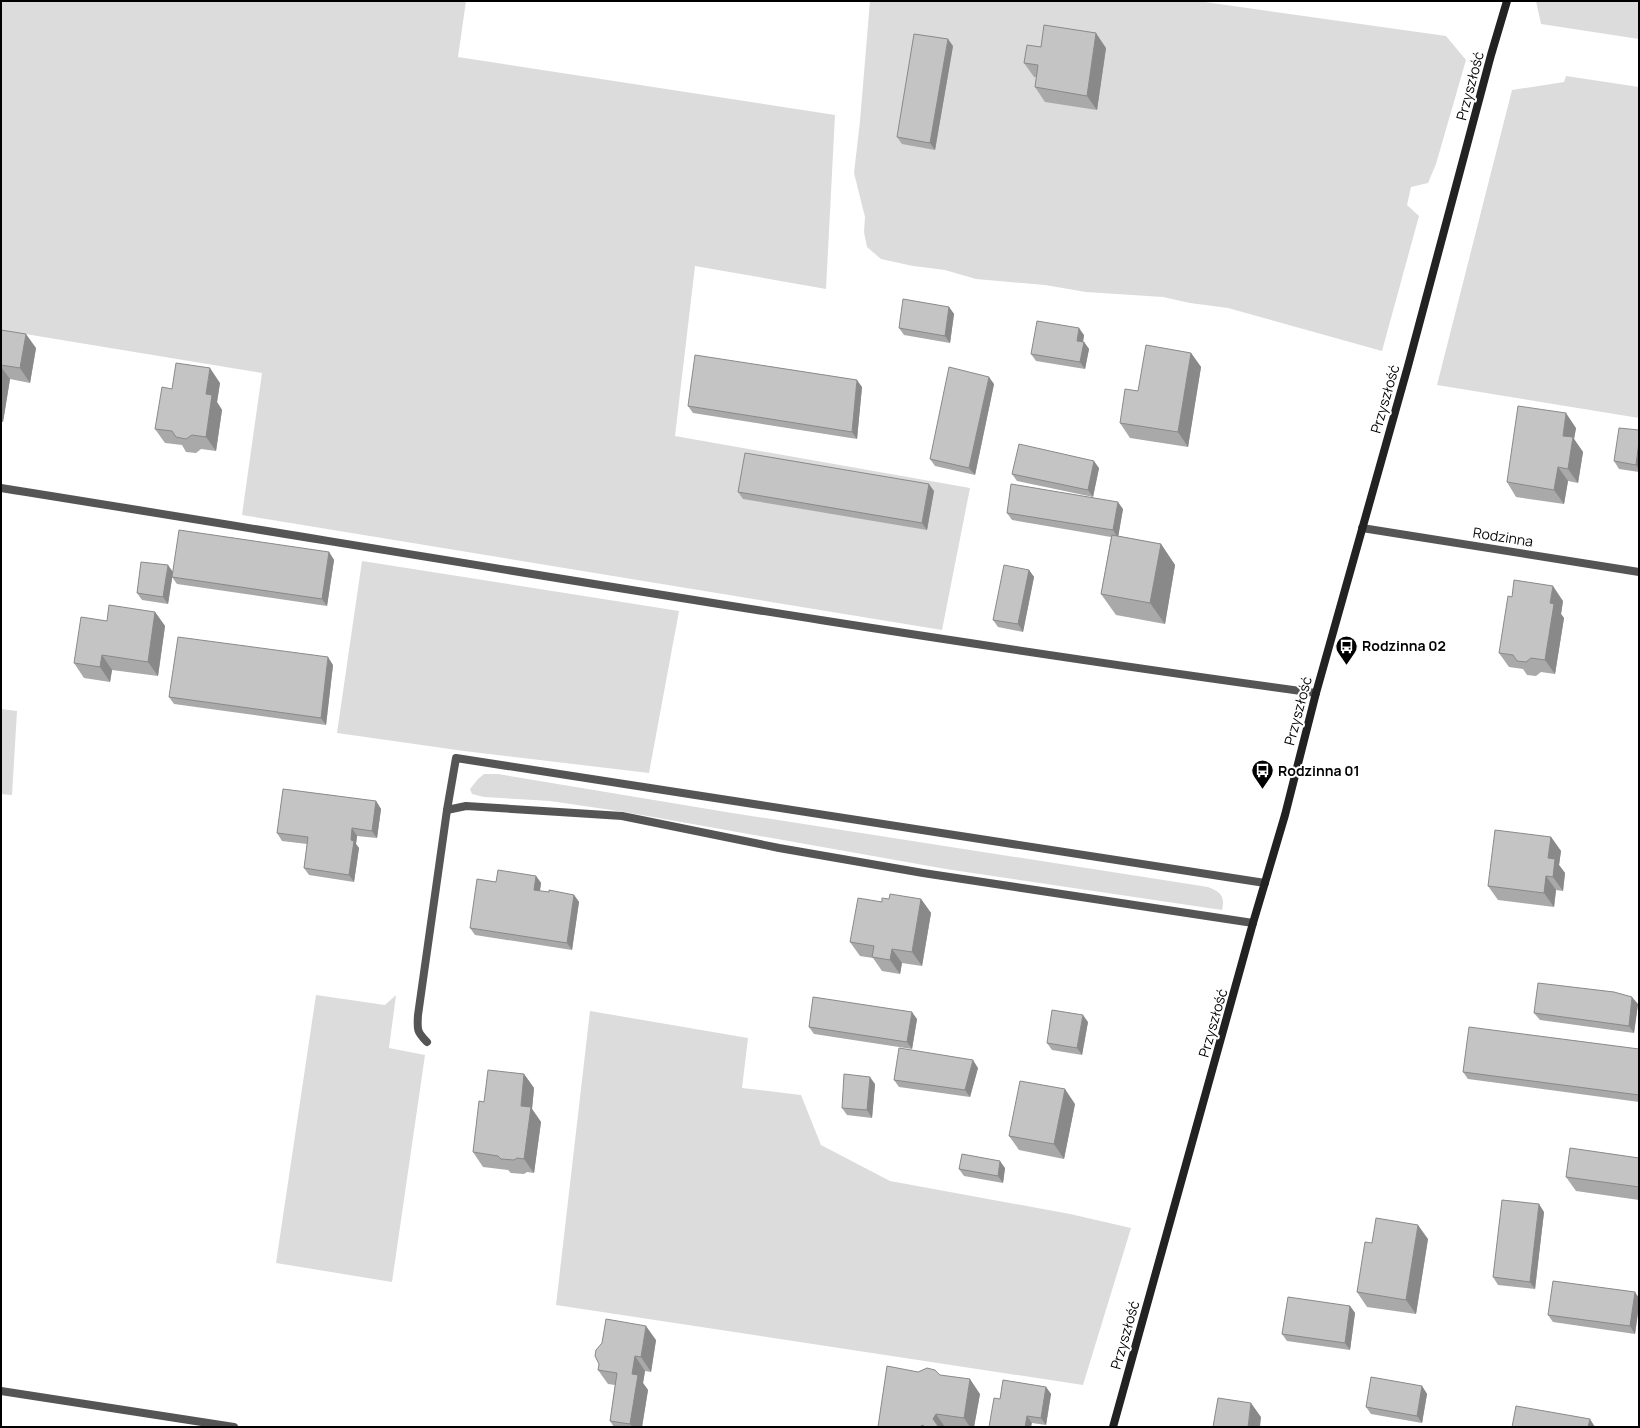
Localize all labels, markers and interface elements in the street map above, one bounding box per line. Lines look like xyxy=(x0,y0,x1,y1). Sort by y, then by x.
street label: Przyszłość xyxy=(1451,49,1488,122)
street label: Przyszłość xyxy=(1366,362,1403,435)
street label: Rodzinna xyxy=(1472,522,1534,551)
bus stop icon: Rodzinna 02 xyxy=(1334,633,1360,666)
place label: Rodzinna 02 xyxy=(1362,636,1446,655)
street label: Przyszłość xyxy=(1279,674,1316,747)
bus stop icon: Rodzinna 01 xyxy=(1249,758,1275,791)
place label: Rodzinna 01 xyxy=(1278,761,1360,780)
street label: Przyszłość xyxy=(1194,986,1231,1059)
street label: Przyszłość xyxy=(1106,1298,1143,1371)

